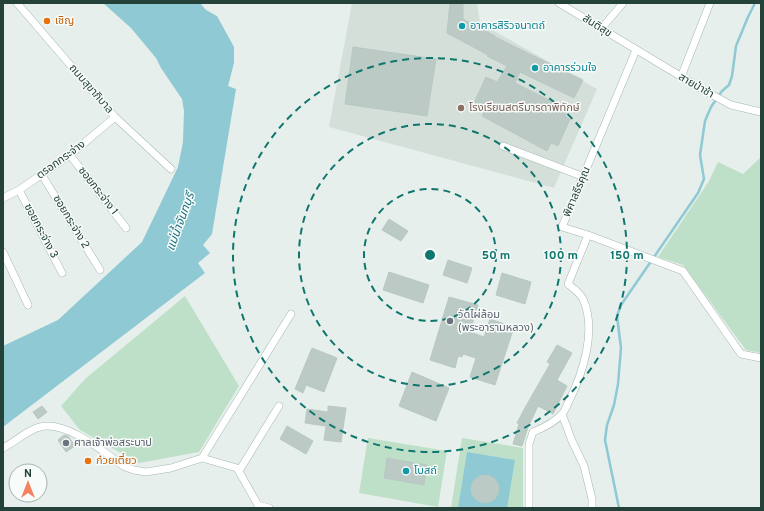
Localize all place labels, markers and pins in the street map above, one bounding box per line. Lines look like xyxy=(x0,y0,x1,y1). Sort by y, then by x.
place label: เชิญ xyxy=(55,14,74,28)
marker: เชิญ xyxy=(42,16,52,26)
place label: อาคารสิริวจนาตถ์ xyxy=(470,19,545,33)
marker: อาคารสิริวจนาตถ์ xyxy=(457,21,467,31)
place label: อาคารร่วมใจ xyxy=(543,61,597,75)
marker: อาคารร่วมใจ xyxy=(530,63,540,73)
place label: โรงเรียนสตรีมารดาพิทักษ์ xyxy=(469,101,580,115)
marker: โรงเรียนสตรีมารดาพิทักษ์ xyxy=(456,103,466,113)
centre of rings xyxy=(423,248,437,262)
place label: วัดไผ่ล้อม (พระอารามหลวง) xyxy=(458,308,534,335)
marker: วัดไผ่ล้อม (พระอารามหลวง) xyxy=(445,316,455,326)
place label: ศาลเจ้าพ่อสระบาป xyxy=(74,436,152,450)
marker: ศาลเจ้าพ่อสระบาป xyxy=(61,438,71,448)
place label: ก๋วยเตี๋ยว xyxy=(96,452,137,468)
marker: ก๋วยเตี๋ยว xyxy=(83,456,93,466)
place label: โบสถ์ xyxy=(414,464,437,478)
marker: โบสถ์ xyxy=(401,466,411,476)

